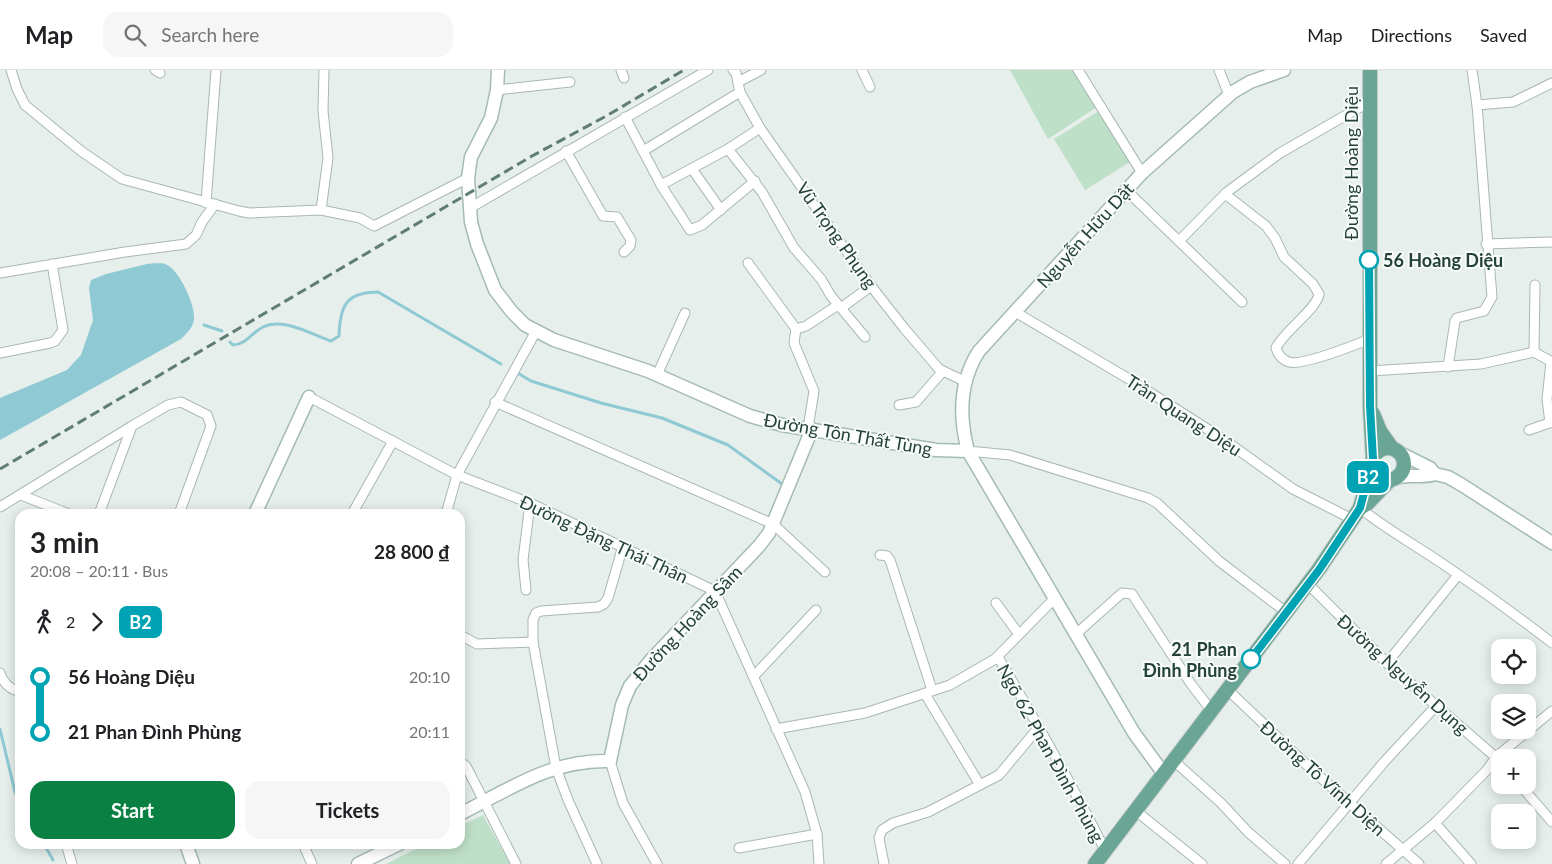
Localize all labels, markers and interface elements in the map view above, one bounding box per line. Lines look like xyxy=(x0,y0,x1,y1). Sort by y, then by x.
search box xyxy=(103,12,453,57)
text: Map xyxy=(25,20,73,49)
icon: search xyxy=(121,21,149,49)
text: Search here xyxy=(161,23,259,46)
text: Map xyxy=(1307,24,1343,46)
text: Directions xyxy=(1371,24,1452,46)
text: Saved xyxy=(1480,24,1527,46)
street label: Đường Hoàng Diệu xyxy=(1340,86,1362,240)
street label: Nguyễn Hữu Dật xyxy=(1032,177,1139,292)
street label: Vũ Trọng Phụng xyxy=(792,178,882,292)
place label: 56 Hoàng Diệu xyxy=(1383,249,1503,271)
marker: 56 Hoàng Diệu xyxy=(1359,250,1379,270)
street label: Trần Quang Diệu xyxy=(1122,369,1246,461)
street label: Đường Tôn Thất Tùng xyxy=(762,408,934,460)
line badge: B2 xyxy=(1346,461,1390,493)
text: B2 xyxy=(1357,466,1379,488)
street label: Đường Đặng Thái Thân xyxy=(516,490,692,588)
text: 3 min xyxy=(30,525,99,559)
text: 28 800 ₫ xyxy=(374,540,450,563)
text: 20:08 – 20:11 · Bus xyxy=(30,561,168,580)
street label: Đường Hoàng Sâm xyxy=(628,561,746,685)
icon: walk xyxy=(30,608,58,636)
icon: forward xyxy=(83,608,111,636)
street label: Đường Nguyễn Dụng xyxy=(1333,609,1473,739)
text: B2 xyxy=(129,611,152,633)
text: 2 xyxy=(66,612,75,631)
place label: 21 Phan Đình Phùng xyxy=(1142,638,1237,681)
map controls xyxy=(1491,639,1536,849)
button: locate xyxy=(1491,639,1536,684)
marker: 21 Phan Đình Phùng xyxy=(1241,649,1261,669)
street label: Ngõ 62 Phan Đình Phùng xyxy=(993,660,1109,846)
text: 56 Hoàng Diệu xyxy=(68,665,195,688)
text: 20:10 xyxy=(409,667,450,686)
button: layers xyxy=(1491,694,1536,739)
street label: Đường Tô Vĩnh Diện xyxy=(1256,716,1390,840)
text: 21 Phan Đình Phùng xyxy=(68,720,241,743)
text: 20:11 xyxy=(409,722,450,741)
button: + xyxy=(1491,749,1536,794)
button: Start xyxy=(30,781,235,839)
button: Tickets xyxy=(245,781,450,839)
button: − xyxy=(1491,804,1536,849)

